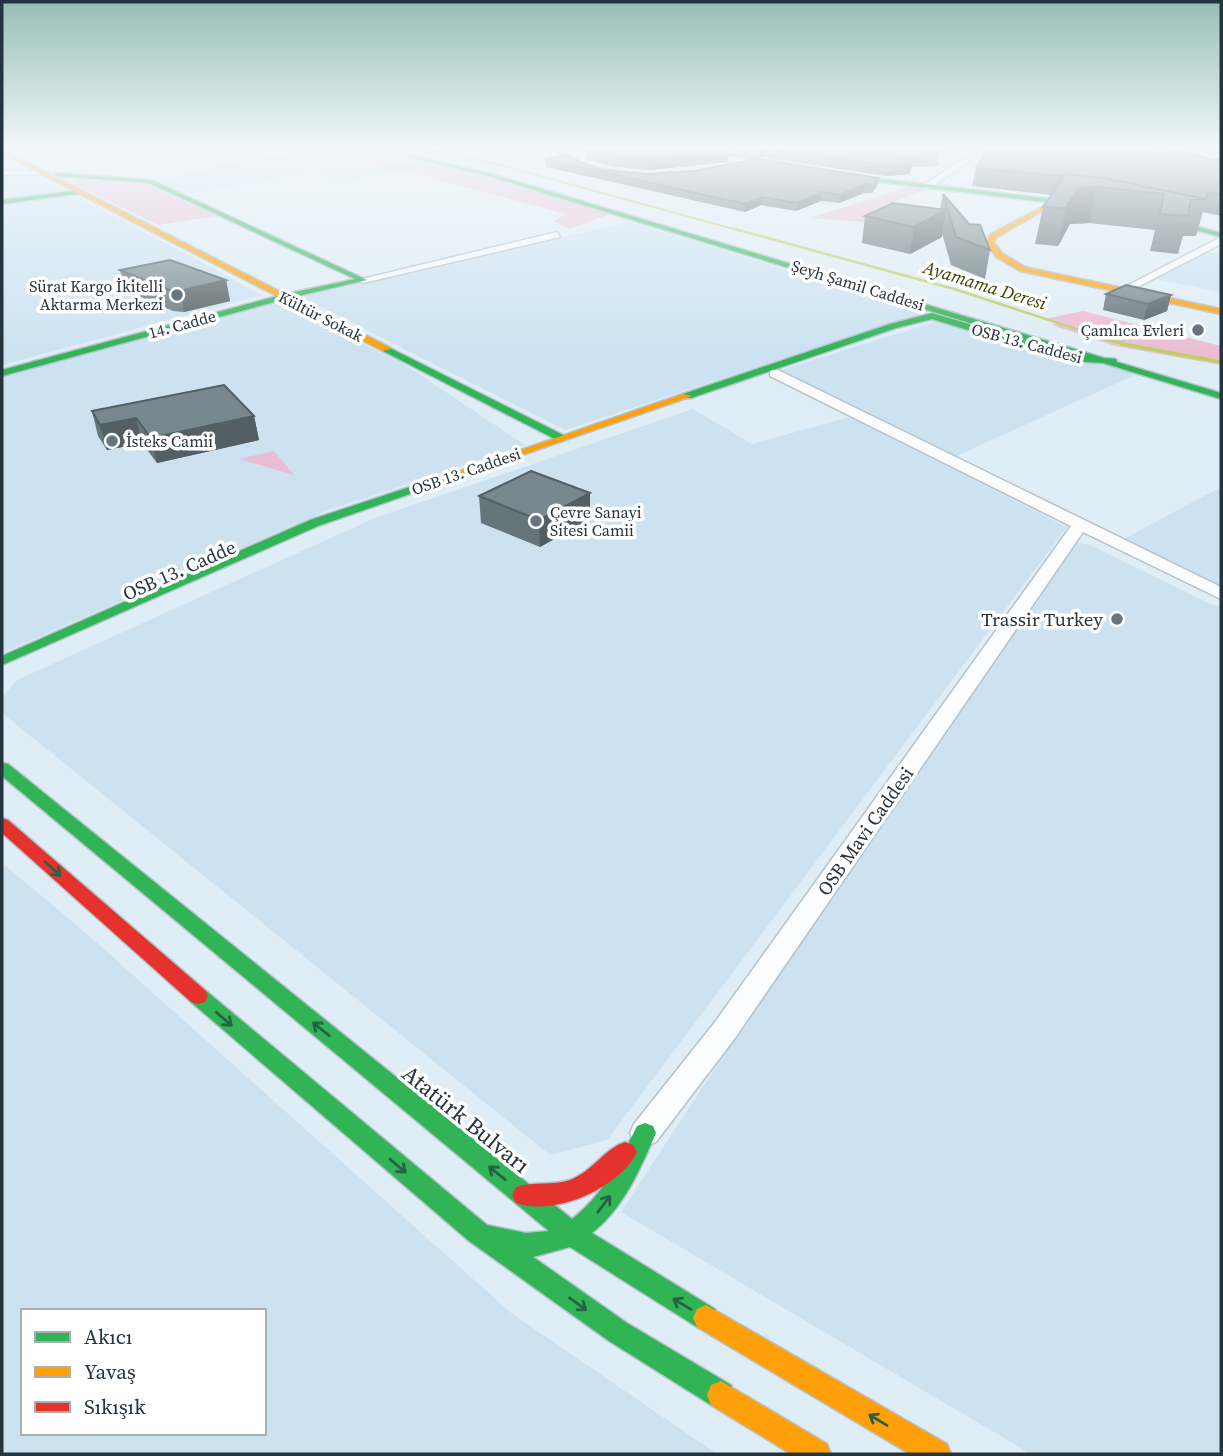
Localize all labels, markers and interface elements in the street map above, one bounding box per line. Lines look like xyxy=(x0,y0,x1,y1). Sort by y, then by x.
street label: Şeyh Şamil Caddesi xyxy=(789,254,927,316)
water label: Ayamama Deresi xyxy=(919,254,1050,316)
place label: Sürat Kargo İkitelli Aktarma Merkezi xyxy=(29,275,163,315)
street label: Kültür Sokak xyxy=(275,285,367,347)
marker: Sürat Kargo İkitelli Aktarma Merkezi xyxy=(169,287,185,303)
street label: 14. Cadde xyxy=(146,304,218,344)
street label: OSB 13. Caddesi xyxy=(969,318,1085,368)
place label: Çamlıca Evleri xyxy=(1081,319,1184,341)
marker: Çamlıca Evleri xyxy=(1190,322,1206,338)
place label: İsteks Camii xyxy=(126,430,213,452)
marker: İsteks Camii xyxy=(104,433,120,449)
street label: OSB 13. Caddesi xyxy=(409,442,524,500)
place label: Çevre Sanayi Sitesi Camii xyxy=(550,501,642,541)
marker: Çevre Sanayi Sitesi Camii xyxy=(528,513,544,529)
street label: OSB 13. Cadde xyxy=(118,533,240,607)
place label: Trassir Turkey xyxy=(981,606,1103,632)
marker: Trassir Turkey xyxy=(1109,611,1125,627)
street label: OSB Mavi Caddesi xyxy=(811,761,919,901)
one-way arrow xyxy=(44,861,62,877)
one-way arrow xyxy=(215,1011,233,1027)
one-way arrow xyxy=(312,1021,330,1037)
street label: Atatürk Bulvarı xyxy=(395,1058,537,1181)
one-way arrow xyxy=(388,1158,406,1173)
one-way arrow xyxy=(488,1166,506,1181)
one-way arrow xyxy=(597,1195,612,1214)
one-way arrow xyxy=(568,1296,587,1311)
one-way arrow xyxy=(673,1297,693,1311)
legend xyxy=(21,1309,266,1435)
text: Akıcı xyxy=(84,1322,132,1351)
text: Yavaş xyxy=(84,1357,136,1386)
text: Sıkışık xyxy=(84,1392,146,1421)
one-way arrow xyxy=(869,1412,889,1426)

